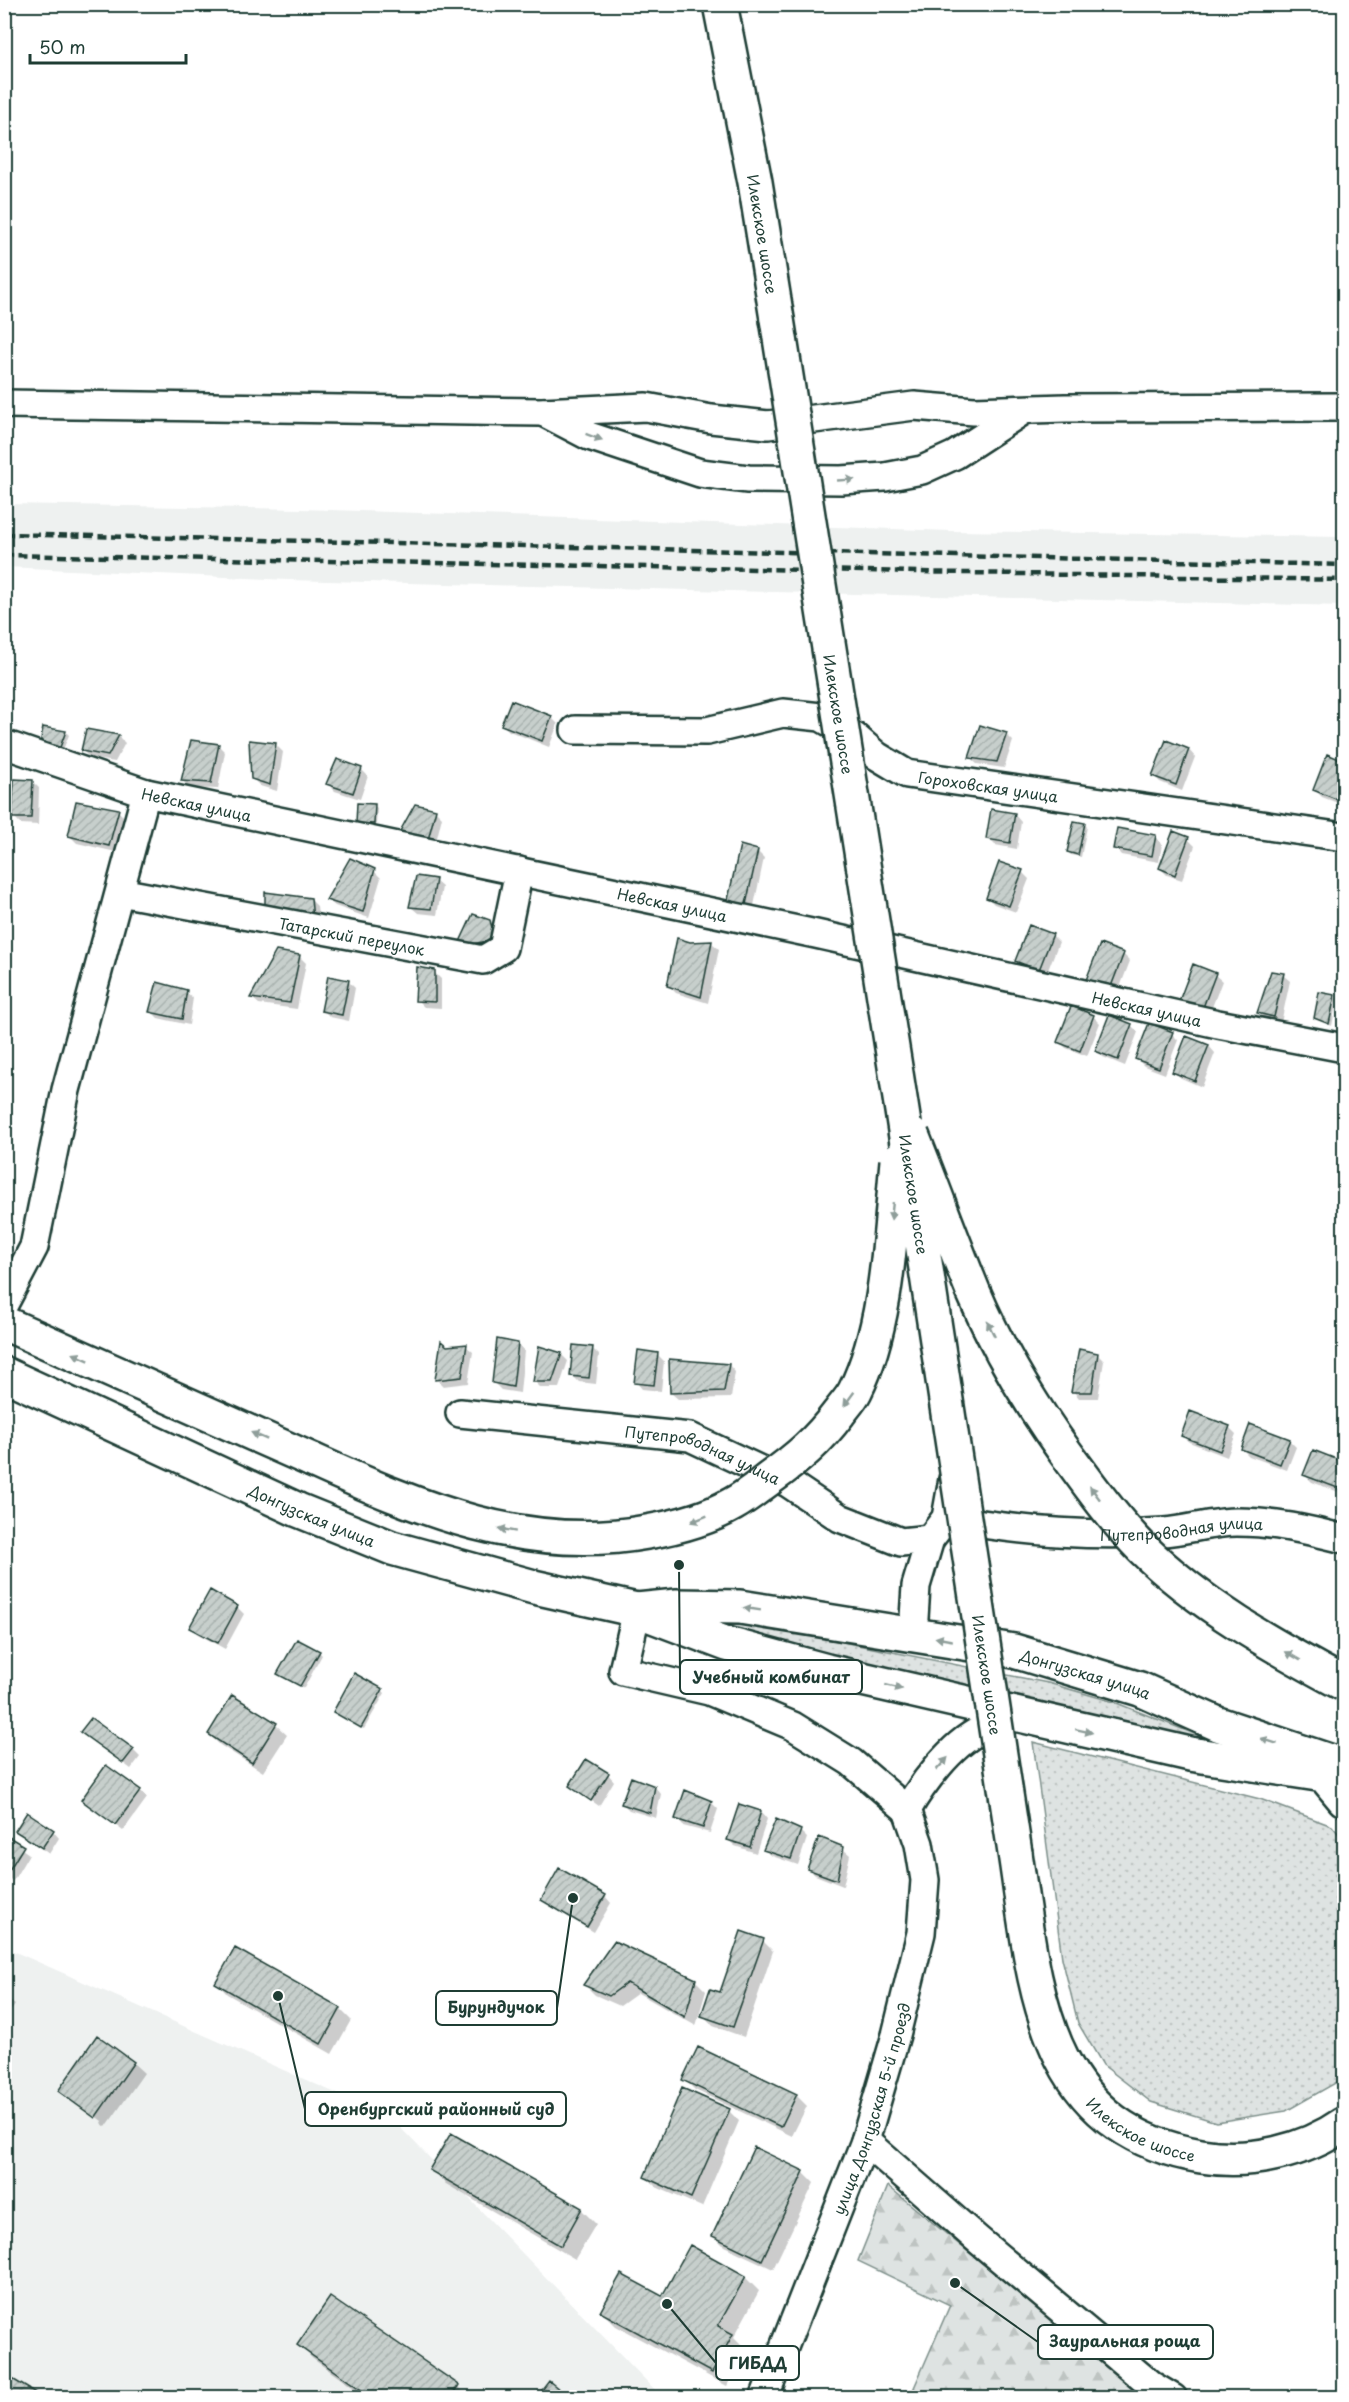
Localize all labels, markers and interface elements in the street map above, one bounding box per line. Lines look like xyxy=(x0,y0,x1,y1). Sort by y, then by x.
scale bar xyxy=(30,27,186,65)
text: 50 m xyxy=(39,33,86,60)
street label: Илекское шоссе xyxy=(742,172,784,295)
one-way arrow xyxy=(585,433,603,443)
one-way arrow xyxy=(836,475,855,484)
street label: Илекское шоссе xyxy=(819,653,860,776)
street label: Гороховская улица xyxy=(917,764,1060,807)
street label: Невская улица xyxy=(140,781,254,827)
street label: Невская улица xyxy=(615,881,730,927)
street label: Татарский переулок xyxy=(277,911,427,960)
street label: Невская улица xyxy=(1090,985,1204,1032)
street label: Илекское шоссе xyxy=(894,1133,935,1256)
one-way arrow xyxy=(887,1202,897,1221)
one-way arrow xyxy=(987,1320,997,1338)
one-way arrow xyxy=(72,1352,89,1361)
one-way arrow xyxy=(843,1391,855,1407)
street label: Путепроводная улица xyxy=(624,1419,785,1490)
one-way arrow xyxy=(249,1431,267,1441)
street label: Донгузская улица xyxy=(245,1477,379,1552)
one-way arrow xyxy=(1090,1486,1102,1501)
street label: Путепроводная улица xyxy=(1100,1510,1265,1545)
one-way arrow xyxy=(689,1514,707,1524)
one-way arrow xyxy=(497,1525,516,1534)
one-way arrow xyxy=(742,1604,761,1613)
street label: Илекское шоссе xyxy=(967,1613,1008,1736)
one-way arrow xyxy=(934,1635,953,1644)
street label: Донгузская улица xyxy=(1017,1642,1156,1704)
one-way arrow xyxy=(1284,1651,1301,1661)
callout: Учебный комбинат xyxy=(680,1660,862,1694)
text: Учебный комбинат xyxy=(692,1664,851,1688)
one-way arrow xyxy=(885,1683,904,1692)
one-way arrow xyxy=(1075,1726,1094,1736)
one-way arrow xyxy=(1260,1735,1278,1745)
one-way arrow xyxy=(934,1757,948,1771)
callout: Бурундучок xyxy=(436,1991,557,2025)
text: Бурундучок xyxy=(447,1994,545,2018)
street label: улица Донгузская 5-й проезд xyxy=(826,2000,915,2218)
callout: Оренбургский районный суд xyxy=(305,2092,566,2126)
street label: Илекское шоссе xyxy=(1082,2092,1197,2166)
text: Оренбургский районный суд xyxy=(318,2096,555,2120)
callout: Зауральная роща xyxy=(1038,2325,1213,2359)
text: Зауральная роща xyxy=(1049,2328,1201,2352)
callout: ГИБДД xyxy=(716,2346,799,2380)
text: ГИБДД xyxy=(729,2350,787,2374)

